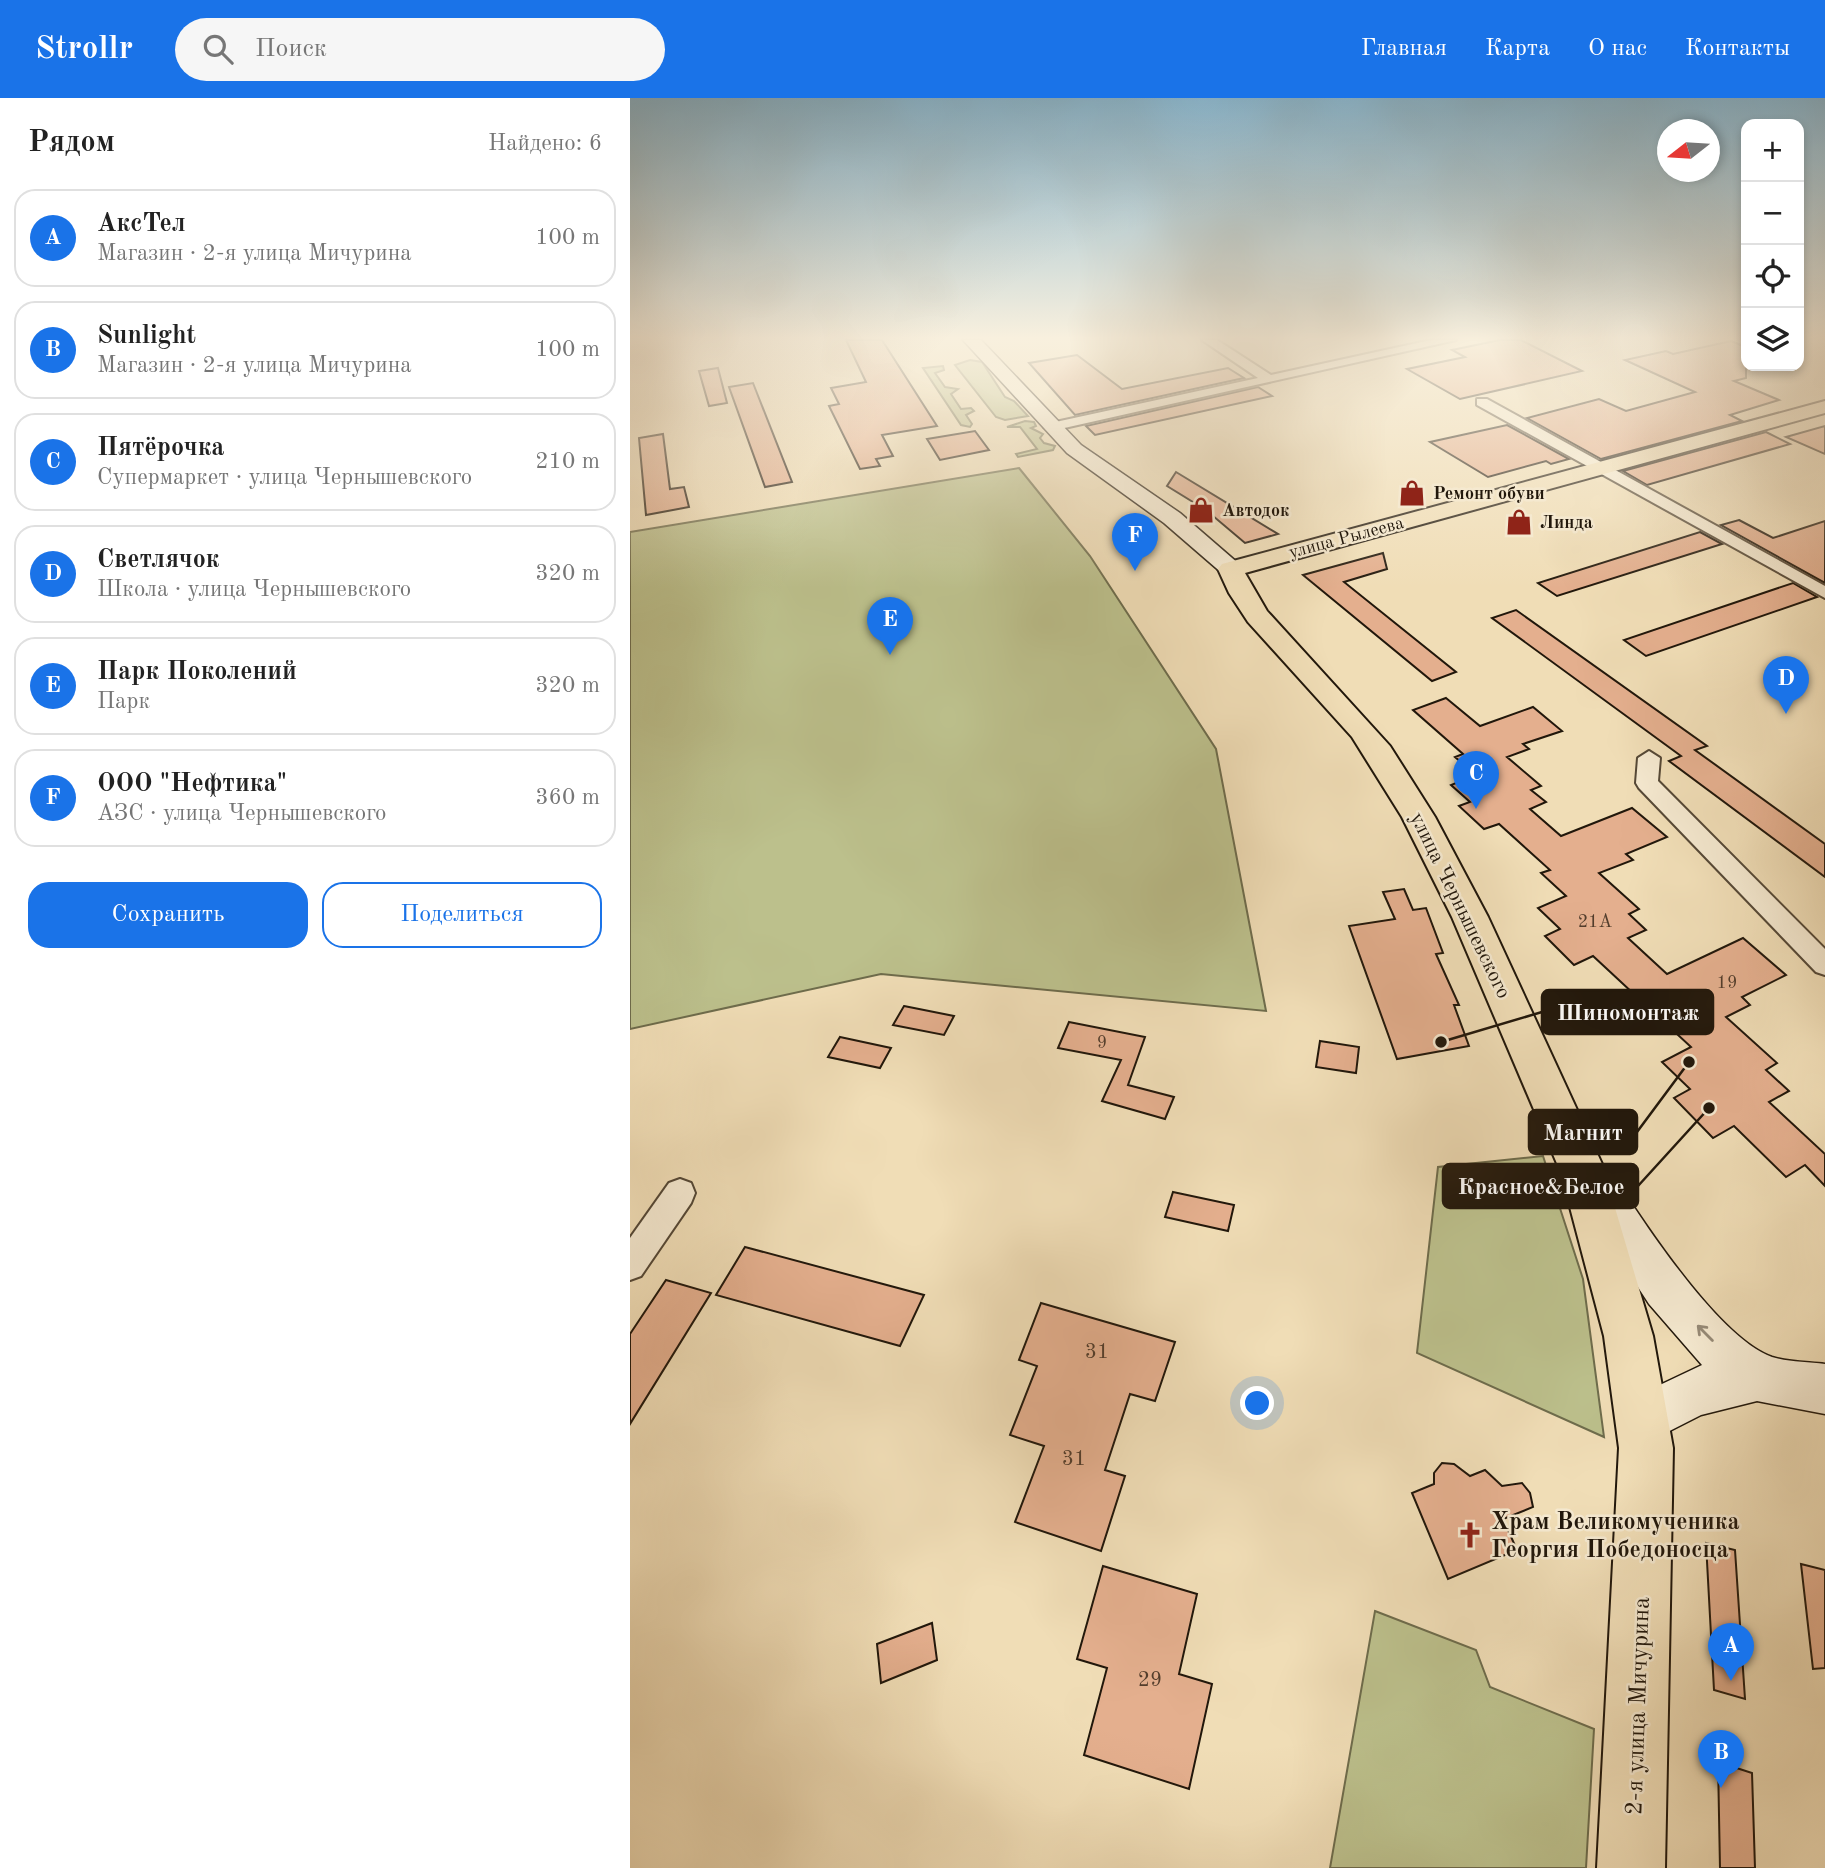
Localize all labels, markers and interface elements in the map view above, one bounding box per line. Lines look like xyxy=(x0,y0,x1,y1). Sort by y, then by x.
search box xyxy=(175,18,665,81)
icon: search xyxy=(199,30,237,68)
text: Strollr xyxy=(35,33,133,66)
text: Поиск xyxy=(255,36,327,62)
text: Главная xyxy=(1361,37,1447,61)
text: Карта xyxy=(1485,37,1550,61)
text: О нас xyxy=(1588,37,1647,61)
text: Контакты xyxy=(1685,37,1790,61)
north arrow xyxy=(1657,119,1720,182)
map controls xyxy=(1741,119,1804,371)
button: + xyxy=(1741,119,1804,182)
text: Рядом xyxy=(28,128,115,158)
text: Найдено: 6 xyxy=(488,132,602,155)
button: − xyxy=(1741,182,1804,245)
text: АксТел xyxy=(97,211,185,237)
text: A xyxy=(44,226,62,249)
text: 100 m xyxy=(535,226,600,249)
text: Магазин · 2-я улица Мичурина xyxy=(97,242,412,265)
button: locate xyxy=(1741,245,1804,308)
button: layers xyxy=(1741,308,1804,371)
text: Sunlight xyxy=(97,323,196,349)
text: B xyxy=(45,338,61,361)
text: 100 m xyxy=(535,338,600,361)
text: Магазин · 2-я улица Мичурина xyxy=(97,354,412,377)
text: Пятёрочка xyxy=(97,435,225,461)
text: C xyxy=(45,450,61,473)
text: 210 m xyxy=(535,450,600,473)
text: Супермаркет · улица Чернышевского xyxy=(97,466,472,489)
shop icon: Ремонт обуви xyxy=(1397,478,1427,508)
place label: Ремонт обуви xyxy=(1433,485,1545,503)
shop icon: Автодок xyxy=(1186,495,1216,525)
place label: Автодок xyxy=(1222,502,1290,520)
shop icon: Линда xyxy=(1504,507,1534,537)
pin: F xyxy=(1112,513,1158,571)
street label: улица Рылеева xyxy=(1287,514,1406,562)
place label: Линда xyxy=(1540,514,1593,532)
text: Светлячок xyxy=(97,547,219,573)
text: D xyxy=(44,562,62,585)
text: 320 m xyxy=(535,562,600,585)
text: Школа · улица Чернышевского xyxy=(97,578,411,601)
pin: E xyxy=(867,597,913,655)
pin: D xyxy=(1763,656,1809,714)
text: Парк Поколений xyxy=(97,659,297,685)
text: E xyxy=(45,674,61,697)
text: 320 m xyxy=(535,674,600,697)
text: Парк xyxy=(97,690,150,713)
pin: C xyxy=(1453,751,1499,809)
text: ООО "Нефтика" xyxy=(97,771,287,797)
text: F xyxy=(45,786,61,809)
text: 360 m xyxy=(535,786,600,809)
text: АЗС · улица Чернышевского xyxy=(97,802,386,825)
street label: улица Чернышевского xyxy=(1405,809,1514,1002)
button: Сохранить xyxy=(28,882,308,948)
button: Поделиться xyxy=(322,882,602,948)
house number: 21А xyxy=(1578,913,1613,931)
house number: 19 xyxy=(1717,974,1737,992)
callout: Шиномонтаж xyxy=(1542,990,1713,1034)
text: Шиномонтаж xyxy=(1557,1002,1700,1025)
house number: 9 xyxy=(1097,1034,1107,1052)
callout: Магнит xyxy=(1529,1110,1637,1154)
text: Магнит xyxy=(1543,1122,1623,1145)
callout: Красное&Белое xyxy=(1443,1164,1638,1208)
text: Красное&Белое xyxy=(1457,1176,1625,1199)
one-way arrow xyxy=(1697,1325,1714,1342)
house number: 31 xyxy=(1085,1342,1109,1363)
your location xyxy=(1240,1386,1274,1420)
house number: 31 xyxy=(1062,1449,1086,1470)
place label: Храм Великомученика Георгия Победоносца xyxy=(1491,1511,1740,1563)
church icon: Храм Великомученика Георгия Победоносца xyxy=(1455,1520,1485,1550)
street label: 2-я улица Мичурина xyxy=(1623,1596,1655,1816)
pin: A xyxy=(1708,1623,1754,1681)
house number: 29 xyxy=(1138,1670,1162,1691)
pin: B xyxy=(1698,1730,1744,1788)

